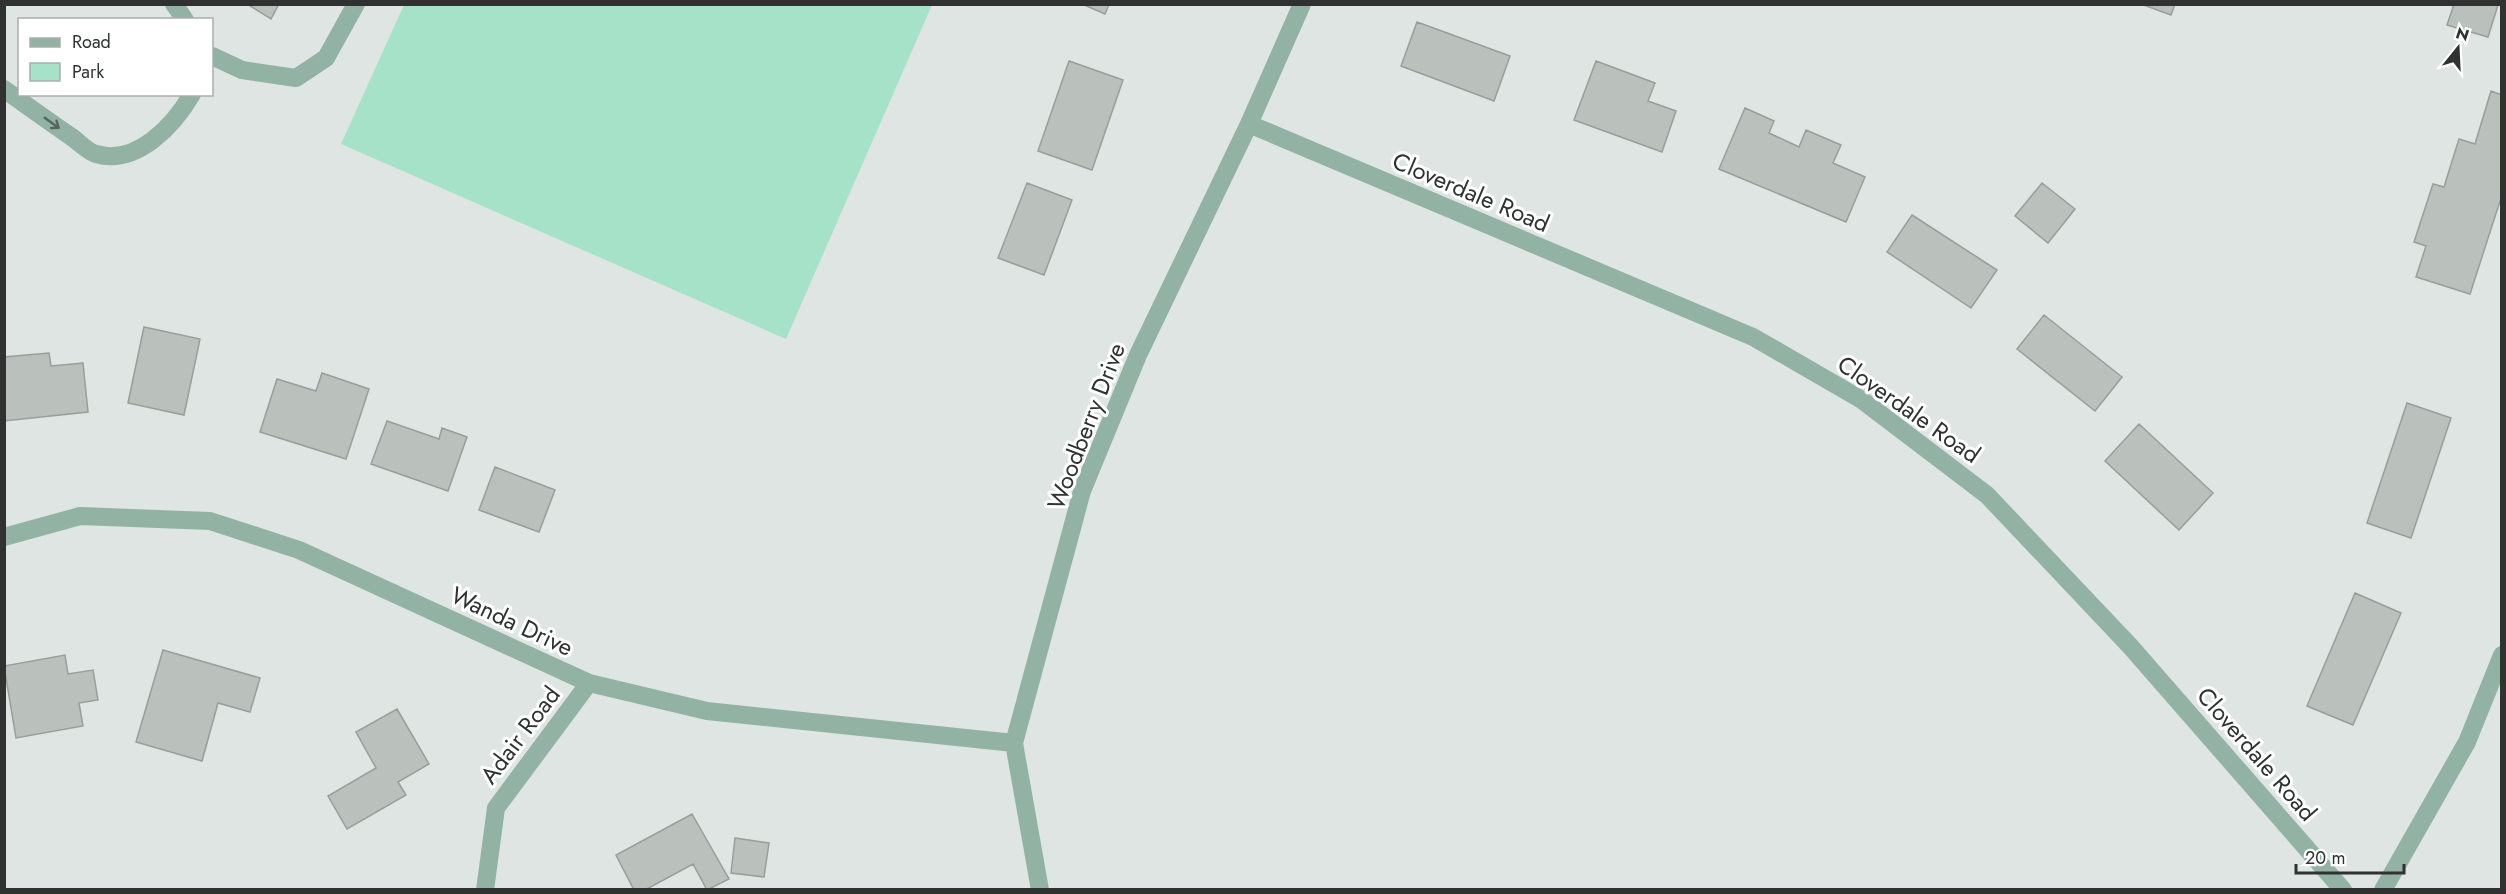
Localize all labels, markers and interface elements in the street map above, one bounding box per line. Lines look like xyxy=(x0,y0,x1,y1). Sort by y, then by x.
legend xyxy=(18,18,213,96)
north arrow xyxy=(2428,18,2488,78)
text: N xyxy=(2453,21,2472,47)
text: Road xyxy=(72,29,111,55)
text: Park xyxy=(72,59,104,85)
one-way arrow xyxy=(44,117,60,130)
street label: Cloverdale Road xyxy=(1387,143,1555,241)
street label: Woodberry Drive xyxy=(1038,338,1134,514)
street label: Cloverdale Road xyxy=(1830,347,1988,471)
street label: Wanda Drive xyxy=(445,577,579,665)
street label: Adair Road xyxy=(472,679,568,791)
street label: Cloverdale Road xyxy=(2189,679,2325,829)
scale bar xyxy=(2296,837,2404,875)
text: 20 m xyxy=(2305,845,2345,871)

